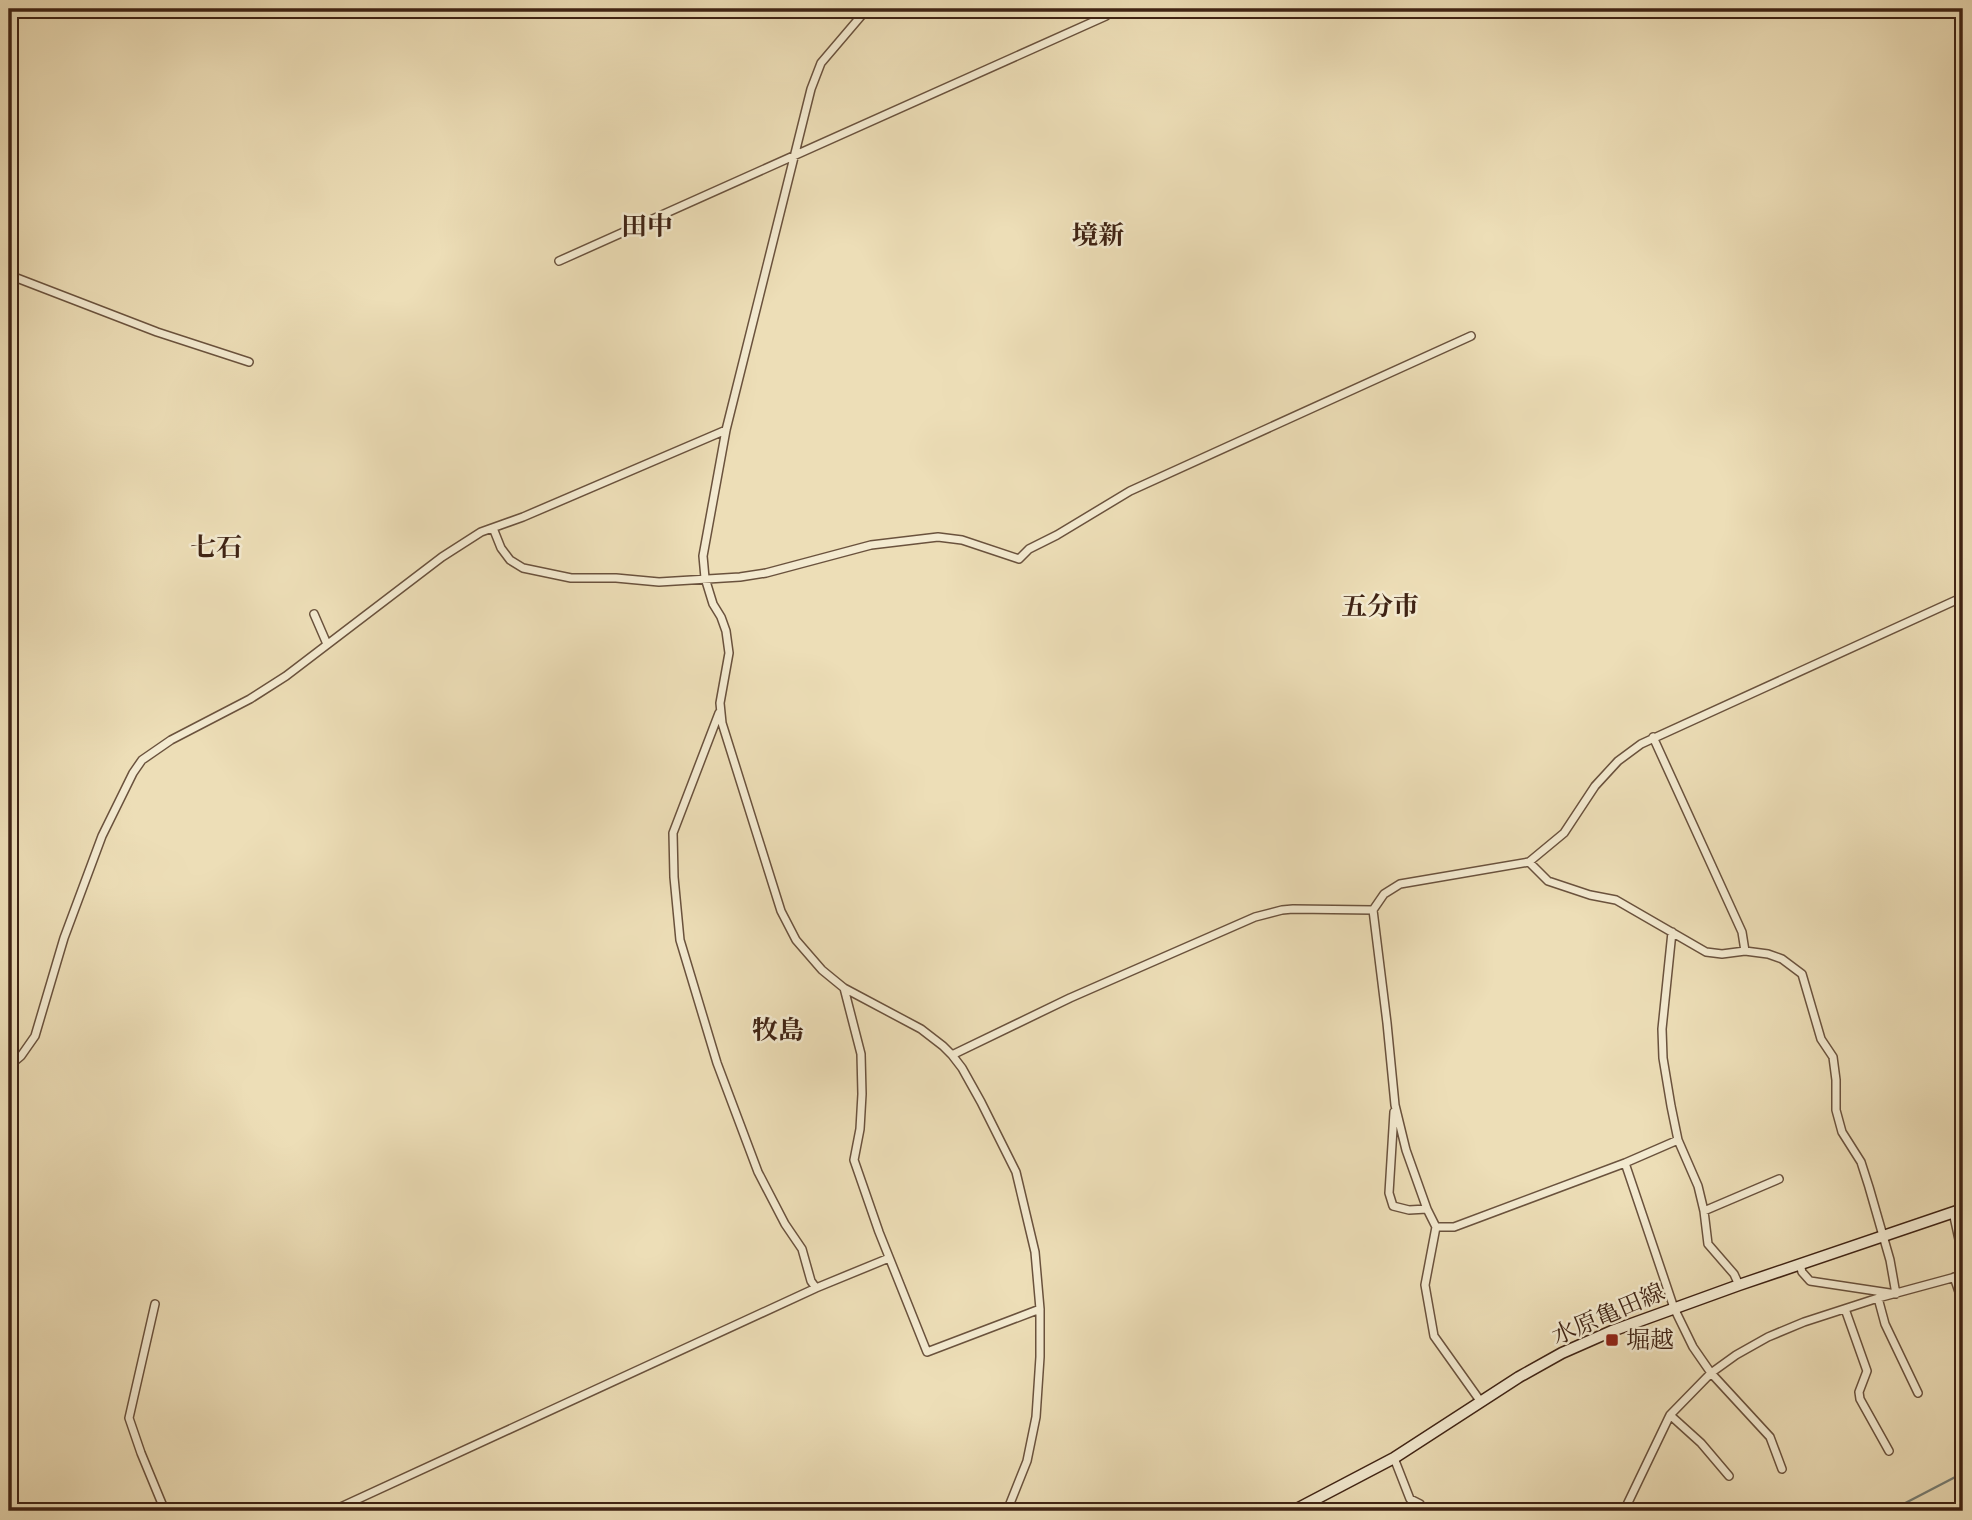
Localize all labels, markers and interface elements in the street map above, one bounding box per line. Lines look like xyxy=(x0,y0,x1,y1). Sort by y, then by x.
district label: 田中 xyxy=(621,211,673,243)
district label: 境新 xyxy=(1072,220,1124,252)
district label: 七石 xyxy=(190,532,242,564)
district label: 五分市 xyxy=(1341,591,1419,623)
district label: 牧島 xyxy=(752,1015,804,1047)
street label: 水原亀田線 xyxy=(1547,1278,1669,1352)
place label: 堀越 xyxy=(1626,1326,1674,1356)
marker: 堀越 xyxy=(1604,1332,1620,1348)

